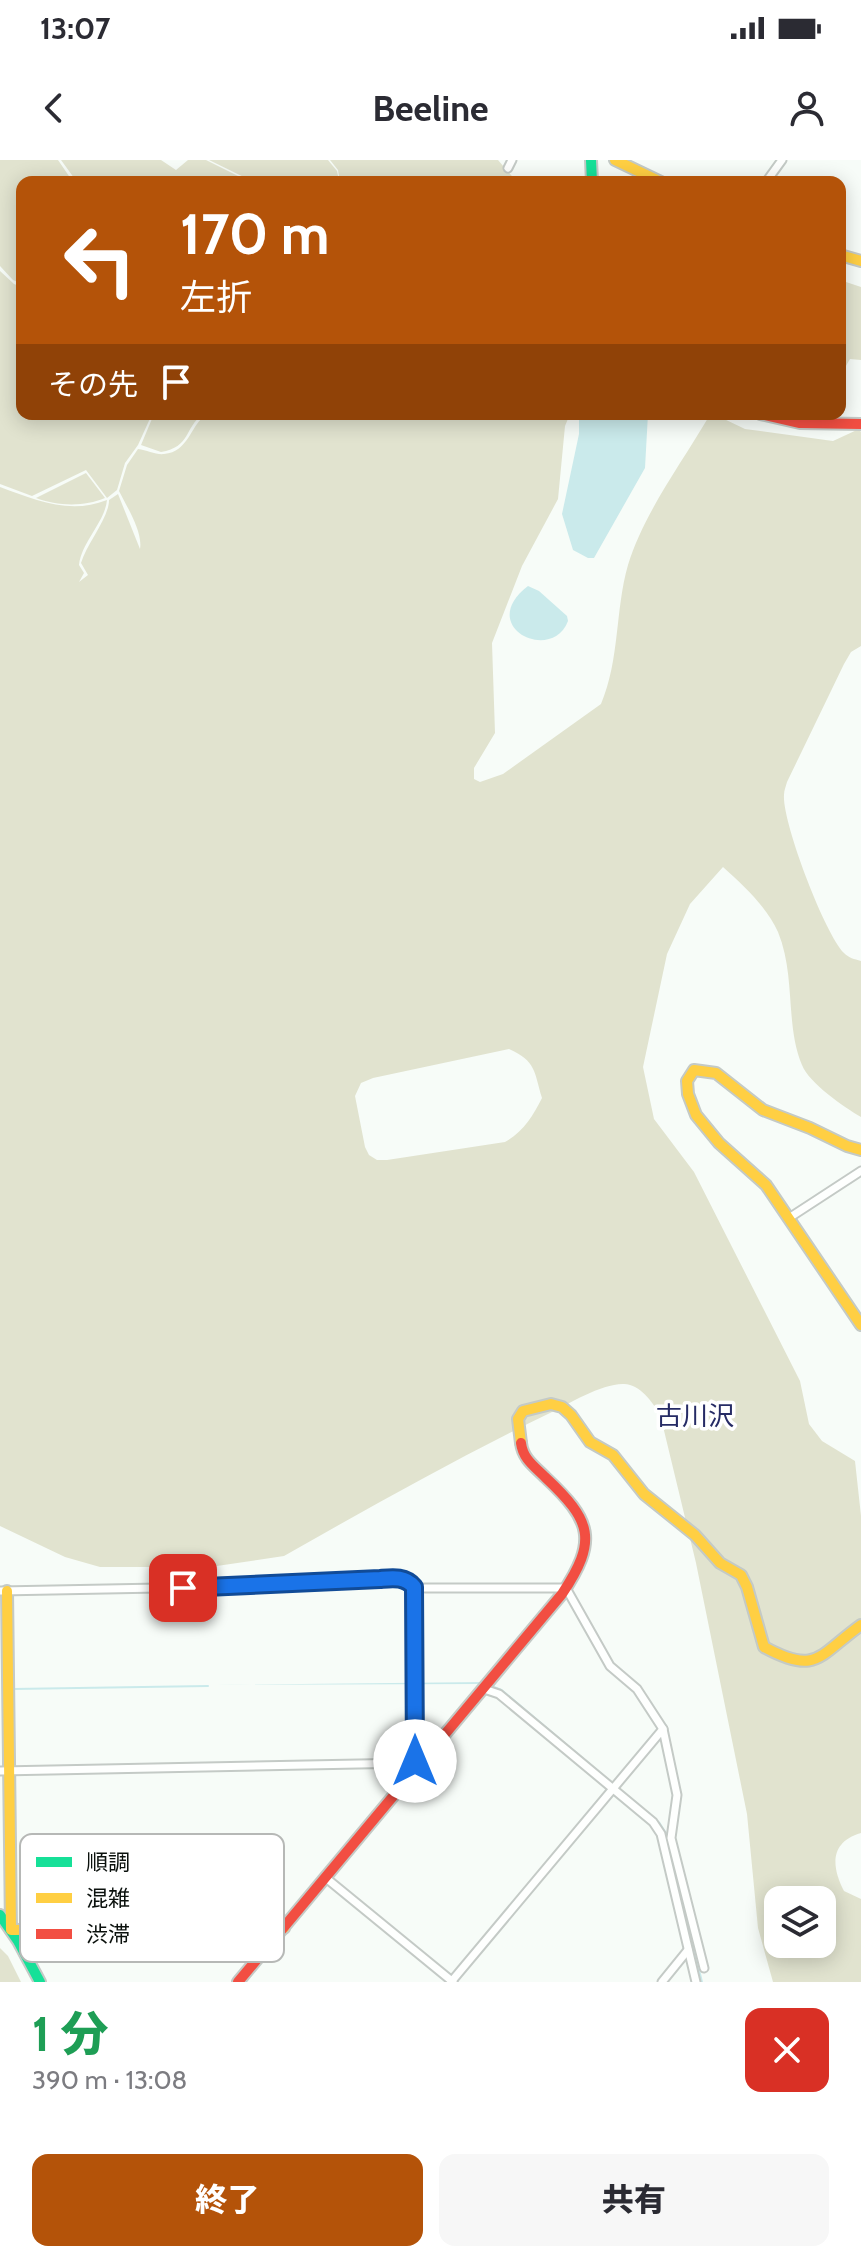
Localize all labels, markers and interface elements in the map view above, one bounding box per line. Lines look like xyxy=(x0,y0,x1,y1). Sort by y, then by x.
text: 13:07 xyxy=(40,10,110,47)
icon: back xyxy=(32,86,76,130)
text: Beeline xyxy=(372,86,489,130)
icon: person xyxy=(785,86,829,130)
text: 170 m xyxy=(180,200,330,268)
icon: left xyxy=(48,208,152,312)
text: 左折 xyxy=(180,275,252,319)
icon: arrive xyxy=(154,360,198,404)
text: その先 xyxy=(48,366,138,403)
district label: 古川沢 xyxy=(656,1400,734,1432)
pin xyxy=(149,1554,217,1622)
icon: arrive xyxy=(161,1566,205,1610)
position arrow xyxy=(373,1719,457,1803)
legend xyxy=(20,1834,284,1962)
text: 順調 xyxy=(86,1849,130,1876)
text: 混雑 xyxy=(86,1885,130,1912)
map controls xyxy=(764,1886,836,1958)
button: layers xyxy=(764,1886,836,1958)
text: 渋滞 xyxy=(86,1921,130,1948)
text: 1 分 xyxy=(32,2005,109,2063)
button: close xyxy=(745,2008,829,2092)
text: 390 m · 13:08 xyxy=(32,2064,187,2096)
button: 終了 xyxy=(32,2154,423,2246)
button: 共有 xyxy=(439,2154,829,2246)

